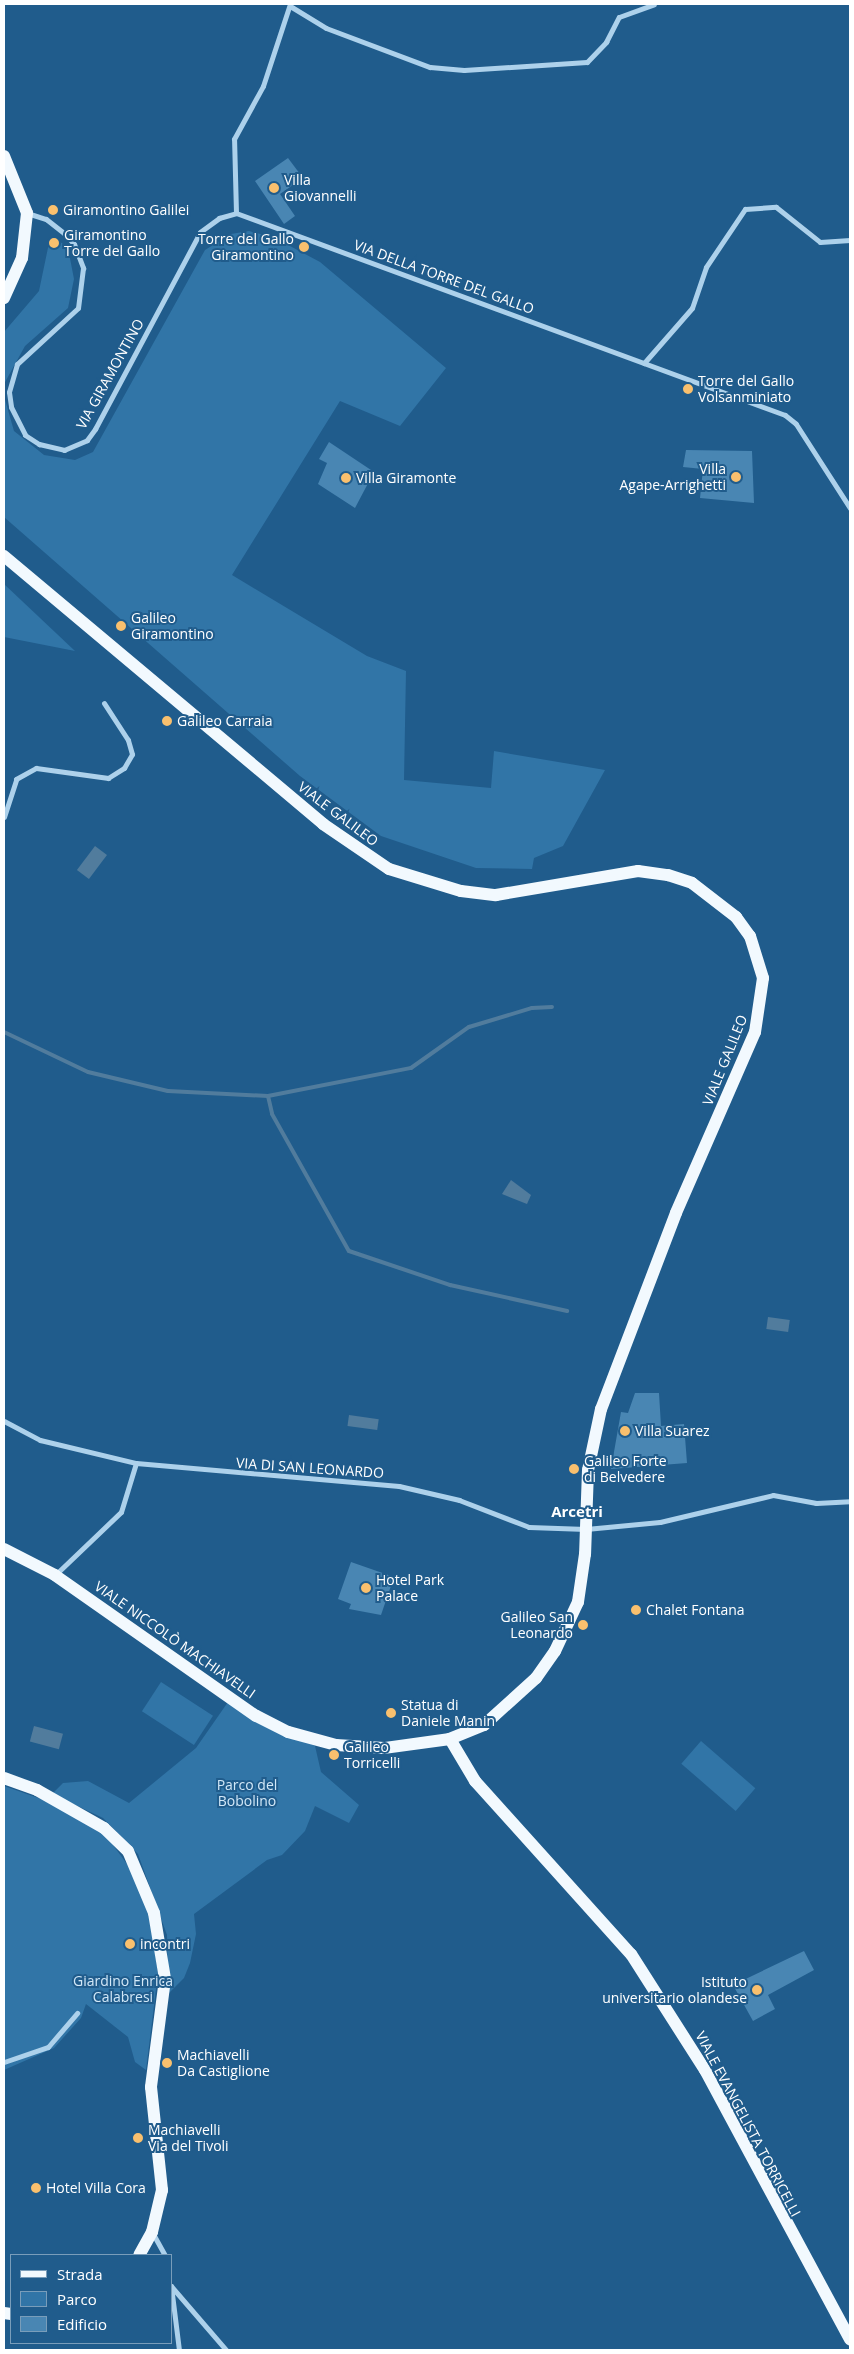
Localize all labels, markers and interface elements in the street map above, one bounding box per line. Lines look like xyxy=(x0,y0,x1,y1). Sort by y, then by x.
place label: Villa Giovannelli xyxy=(284,172,357,204)
marker: Villa Giovannelli xyxy=(268,182,280,194)
place label: Giramontino Galilei xyxy=(63,202,189,218)
marker: Giramontino Galilei xyxy=(47,204,59,216)
place label: Giramontino Torre del Gallo xyxy=(64,227,160,260)
place label: Torre del Gallo Giramontino xyxy=(198,231,294,264)
marker: Giramontino Torre del Gallo xyxy=(48,237,60,249)
street label: VIA DELLA TORRE DEL GALLO xyxy=(352,237,536,317)
marker: Torre del Gallo Giramontino xyxy=(298,241,310,253)
street label: VIA GIRAMONTINO xyxy=(73,316,147,432)
place label: Torre del Gallo Volsanminiato xyxy=(698,373,794,406)
marker: Torre del Gallo Volsanminiato xyxy=(682,383,694,395)
place label: Villa Agape-Arrighetti xyxy=(619,461,726,494)
place label: Villa Giramonte xyxy=(356,470,456,486)
marker: Villa Agape-Arrighetti xyxy=(730,471,742,483)
marker: Villa Giramonte xyxy=(340,472,352,484)
place label: Galileo Giramontino xyxy=(131,610,214,642)
marker: Galileo Giramontino xyxy=(115,620,127,632)
place label: Galileo Carraia xyxy=(177,713,273,729)
marker: Galileo Carraia xyxy=(161,715,173,727)
street label: VIALE GALILEO xyxy=(295,778,381,850)
street label: VIALE GALILEO xyxy=(699,1012,751,1108)
place label: Villa Suarez xyxy=(635,1423,710,1439)
marker: Villa Suarez xyxy=(619,1425,631,1437)
place label: Galileo Forte di Belvedere xyxy=(584,1453,667,1485)
street label: VIA DI SAN LEONARDO xyxy=(235,1454,385,1482)
marker: Galileo Forte di Belvedere xyxy=(568,1463,580,1475)
district label: Arcetri xyxy=(551,1503,603,1521)
place label: Hotel Park Palace xyxy=(376,1572,444,1604)
street label: VIALE NICCOLÒ MACHIAVELLI xyxy=(91,1578,259,1702)
marker: Hotel Park Palace xyxy=(360,1582,372,1594)
place label: Chalet Fontana xyxy=(646,1602,745,1618)
marker: Chalet Fontana xyxy=(630,1604,642,1616)
place label: Galileo San Leonardo xyxy=(500,1609,573,1641)
marker: Galileo San Leonardo xyxy=(577,1619,589,1631)
place label: Statua di Daniele Manin xyxy=(401,1697,495,1730)
marker: Statua di Daniele Manin xyxy=(385,1707,397,1719)
place label: Galileo Torricelli xyxy=(344,1739,400,1771)
marker: Galileo Torricelli xyxy=(328,1749,340,1761)
park label: Parco del Bobolino xyxy=(217,1777,277,1810)
place label: incontri xyxy=(140,1936,190,1952)
marker: incontri xyxy=(124,1938,136,1950)
park label: Giardino Enrica Calabresi xyxy=(73,1973,173,2005)
place label: Istituto universitario olandese xyxy=(602,1974,747,2006)
marker: Istituto universitario olandese xyxy=(751,1984,763,1996)
street label: VIALE EVANGELISTA TORRICELLI xyxy=(692,2029,804,2219)
place label: Machiavelli Da Castiglione xyxy=(177,2047,270,2080)
marker: Machiavelli Da Castiglione xyxy=(161,2057,173,2069)
place label: Machiavelli Via del Tivoli xyxy=(148,2122,229,2154)
marker: Machiavelli Via del Tivoli xyxy=(132,2132,144,2144)
place label: Hotel Villa Cora xyxy=(46,2180,146,2196)
marker: Hotel Villa Cora xyxy=(30,2182,42,2194)
legend xyxy=(10,2254,172,2344)
text: Strada xyxy=(57,2264,103,2284)
text: Parco xyxy=(57,2289,97,2309)
text: Edificio xyxy=(57,2314,107,2334)

